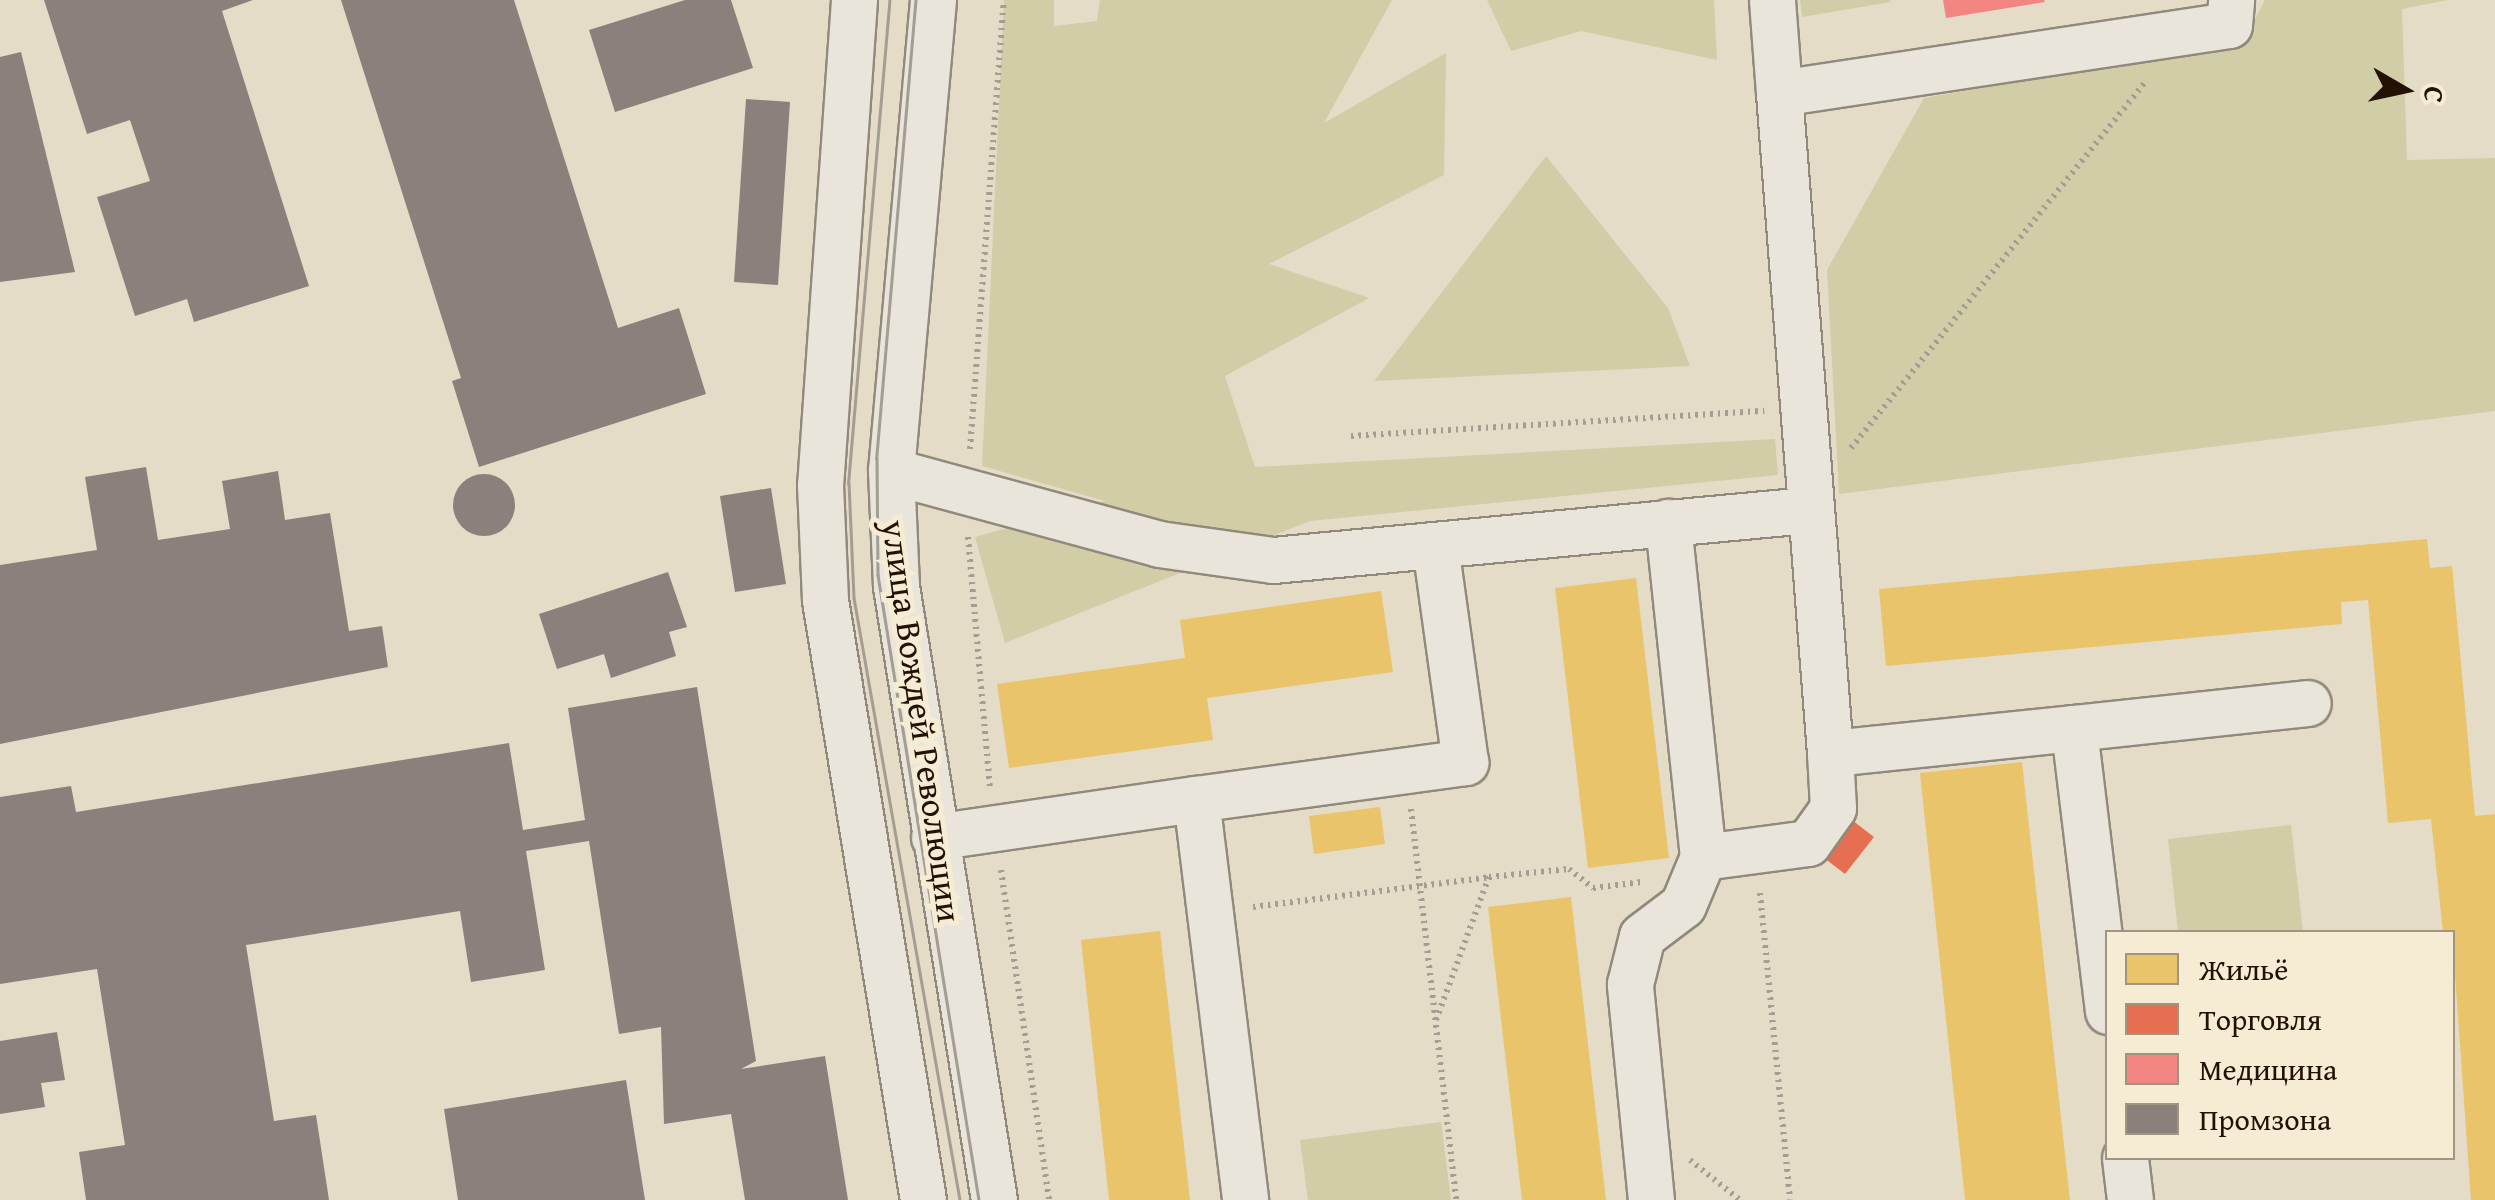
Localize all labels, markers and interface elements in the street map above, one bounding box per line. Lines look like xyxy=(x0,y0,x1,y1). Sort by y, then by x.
north arrow xyxy=(2355,40,2455,140)
text: С xyxy=(2414,84,2457,106)
street label: улица Вождей Революции xyxy=(873,517,971,925)
legend xyxy=(2105,930,2455,1160)
text: Жильё xyxy=(2199,947,2288,991)
text: Торговля xyxy=(2199,997,2322,1041)
text: Медицина xyxy=(2199,1047,2337,1091)
text: Промзона xyxy=(2199,1097,2331,1141)

